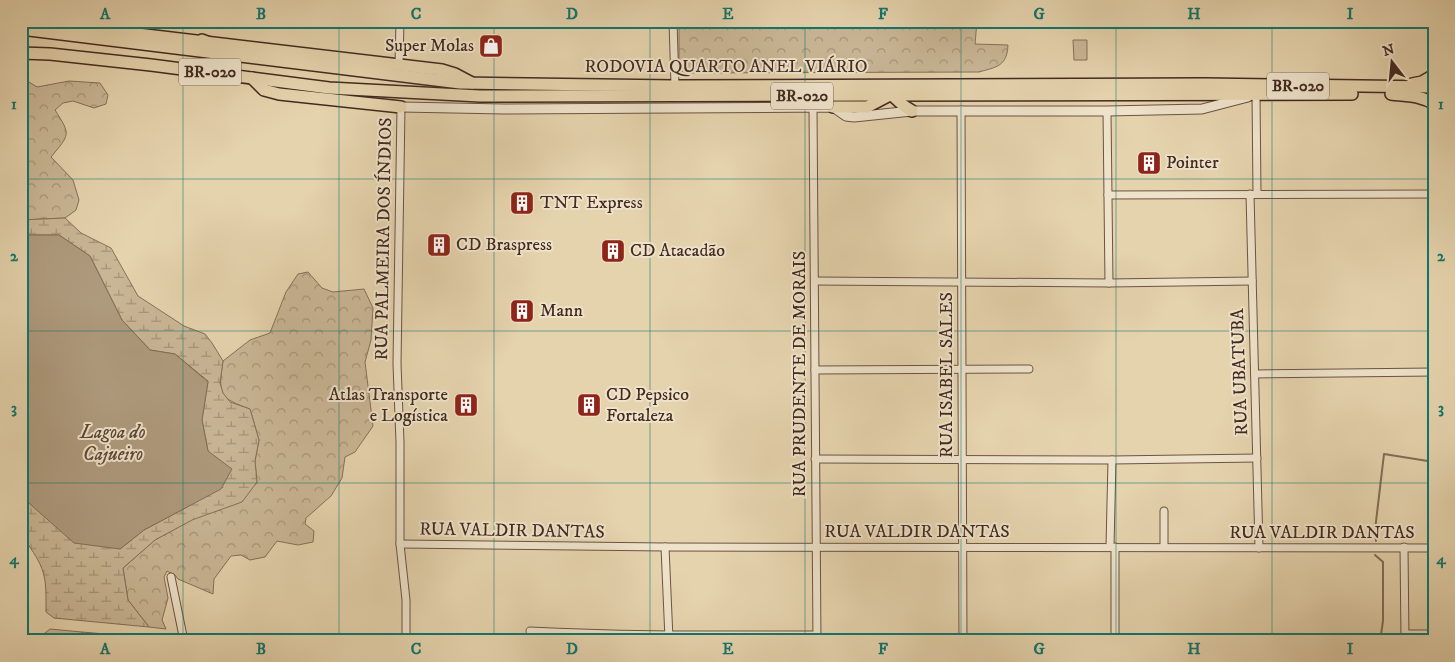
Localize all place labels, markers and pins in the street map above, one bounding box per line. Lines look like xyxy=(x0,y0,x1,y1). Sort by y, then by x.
shop icon: Super Molas xyxy=(478,33,504,59)
place label: Super Molas xyxy=(385,35,474,57)
building icon: Pointer xyxy=(1136,150,1162,176)
place label: Pointer xyxy=(1166,152,1219,174)
building icon: TNT Express xyxy=(509,190,535,216)
place label: TNT Express xyxy=(540,192,643,214)
building icon: CD Braspress xyxy=(426,232,452,258)
place label: CD Braspress xyxy=(456,234,552,256)
building icon: CD Atacadão xyxy=(600,238,626,264)
place label: CD Atacadão xyxy=(630,240,725,262)
building icon: Mann xyxy=(509,298,535,324)
place label: Mann xyxy=(540,300,584,322)
place label: Atlas Transporte e Logística xyxy=(329,384,448,427)
place label: CD Pepsico Fortaleza xyxy=(606,384,689,427)
building icon: Atlas Transporte e Logística xyxy=(453,392,479,418)
building icon: CD Pepsico Fortaleza xyxy=(576,392,602,418)

